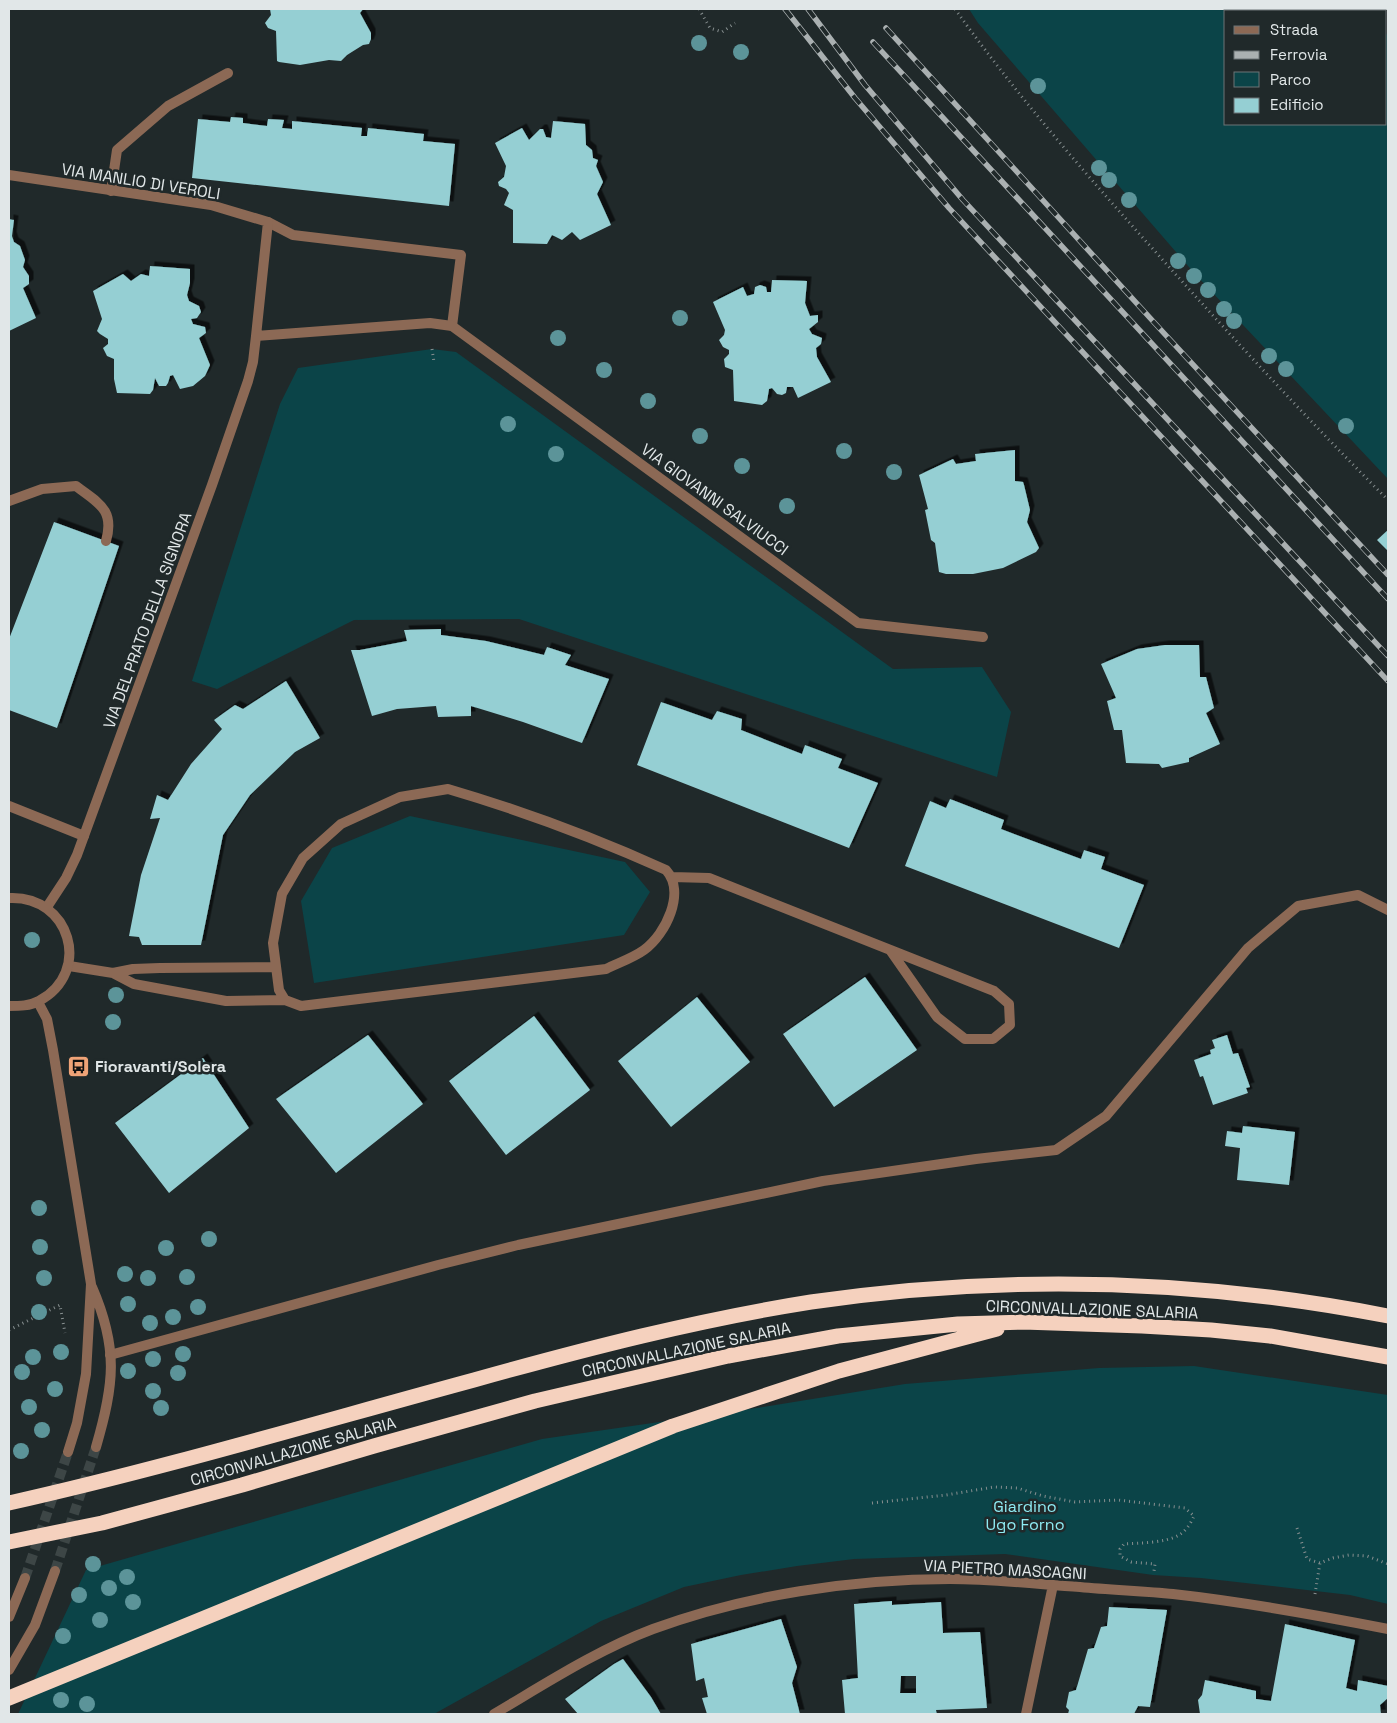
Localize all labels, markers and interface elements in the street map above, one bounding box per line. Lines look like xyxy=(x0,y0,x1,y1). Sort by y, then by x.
legend xyxy=(1224,10,1387,125)
text: Strada xyxy=(1270,20,1319,39)
text: Ferrovia xyxy=(1270,45,1328,64)
text: Parco xyxy=(1270,70,1311,89)
text: Edificio xyxy=(1270,95,1324,114)
street label: VIA MANLIO DI VEROLI xyxy=(60,159,222,204)
street label: VIA GIOVANNI SALVIUCCI xyxy=(637,439,793,560)
street label: VIA DEL PRATO DELLA SIGNORA xyxy=(98,509,196,731)
bus stop icon: Fioravanti/Solera xyxy=(67,1054,91,1078)
place label: Fioravanti/Solera xyxy=(95,1056,226,1077)
street label: CIRCONVALLAZIONE SALARIA xyxy=(985,1295,1199,1324)
street label: CIRCONVALLAZIONE SALARIA xyxy=(580,1317,792,1382)
street label: CIRCONVALLAZIONE SALARIA xyxy=(188,1412,398,1491)
park label: Giardino Ugo Forno xyxy=(985,1496,1065,1535)
street label: VIA PIETRO MASCAGNI xyxy=(923,1555,1087,1584)

